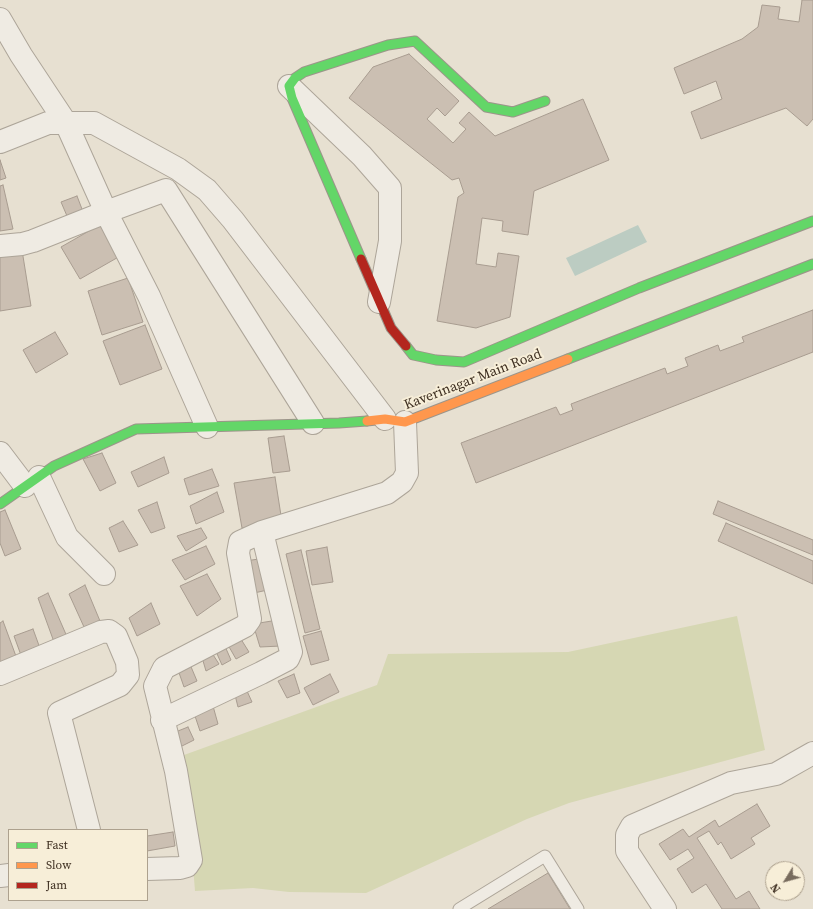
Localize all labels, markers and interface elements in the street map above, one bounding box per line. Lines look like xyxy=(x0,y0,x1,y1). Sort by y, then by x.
street label: Kaverinagar Main Road xyxy=(402,346,544,414)
legend xyxy=(8,829,148,901)
text: Fast xyxy=(46,837,68,853)
text: Slow xyxy=(46,857,71,873)
north arrow xyxy=(765,861,805,901)
text: Jam xyxy=(46,877,67,893)
text: N xyxy=(767,880,784,896)

